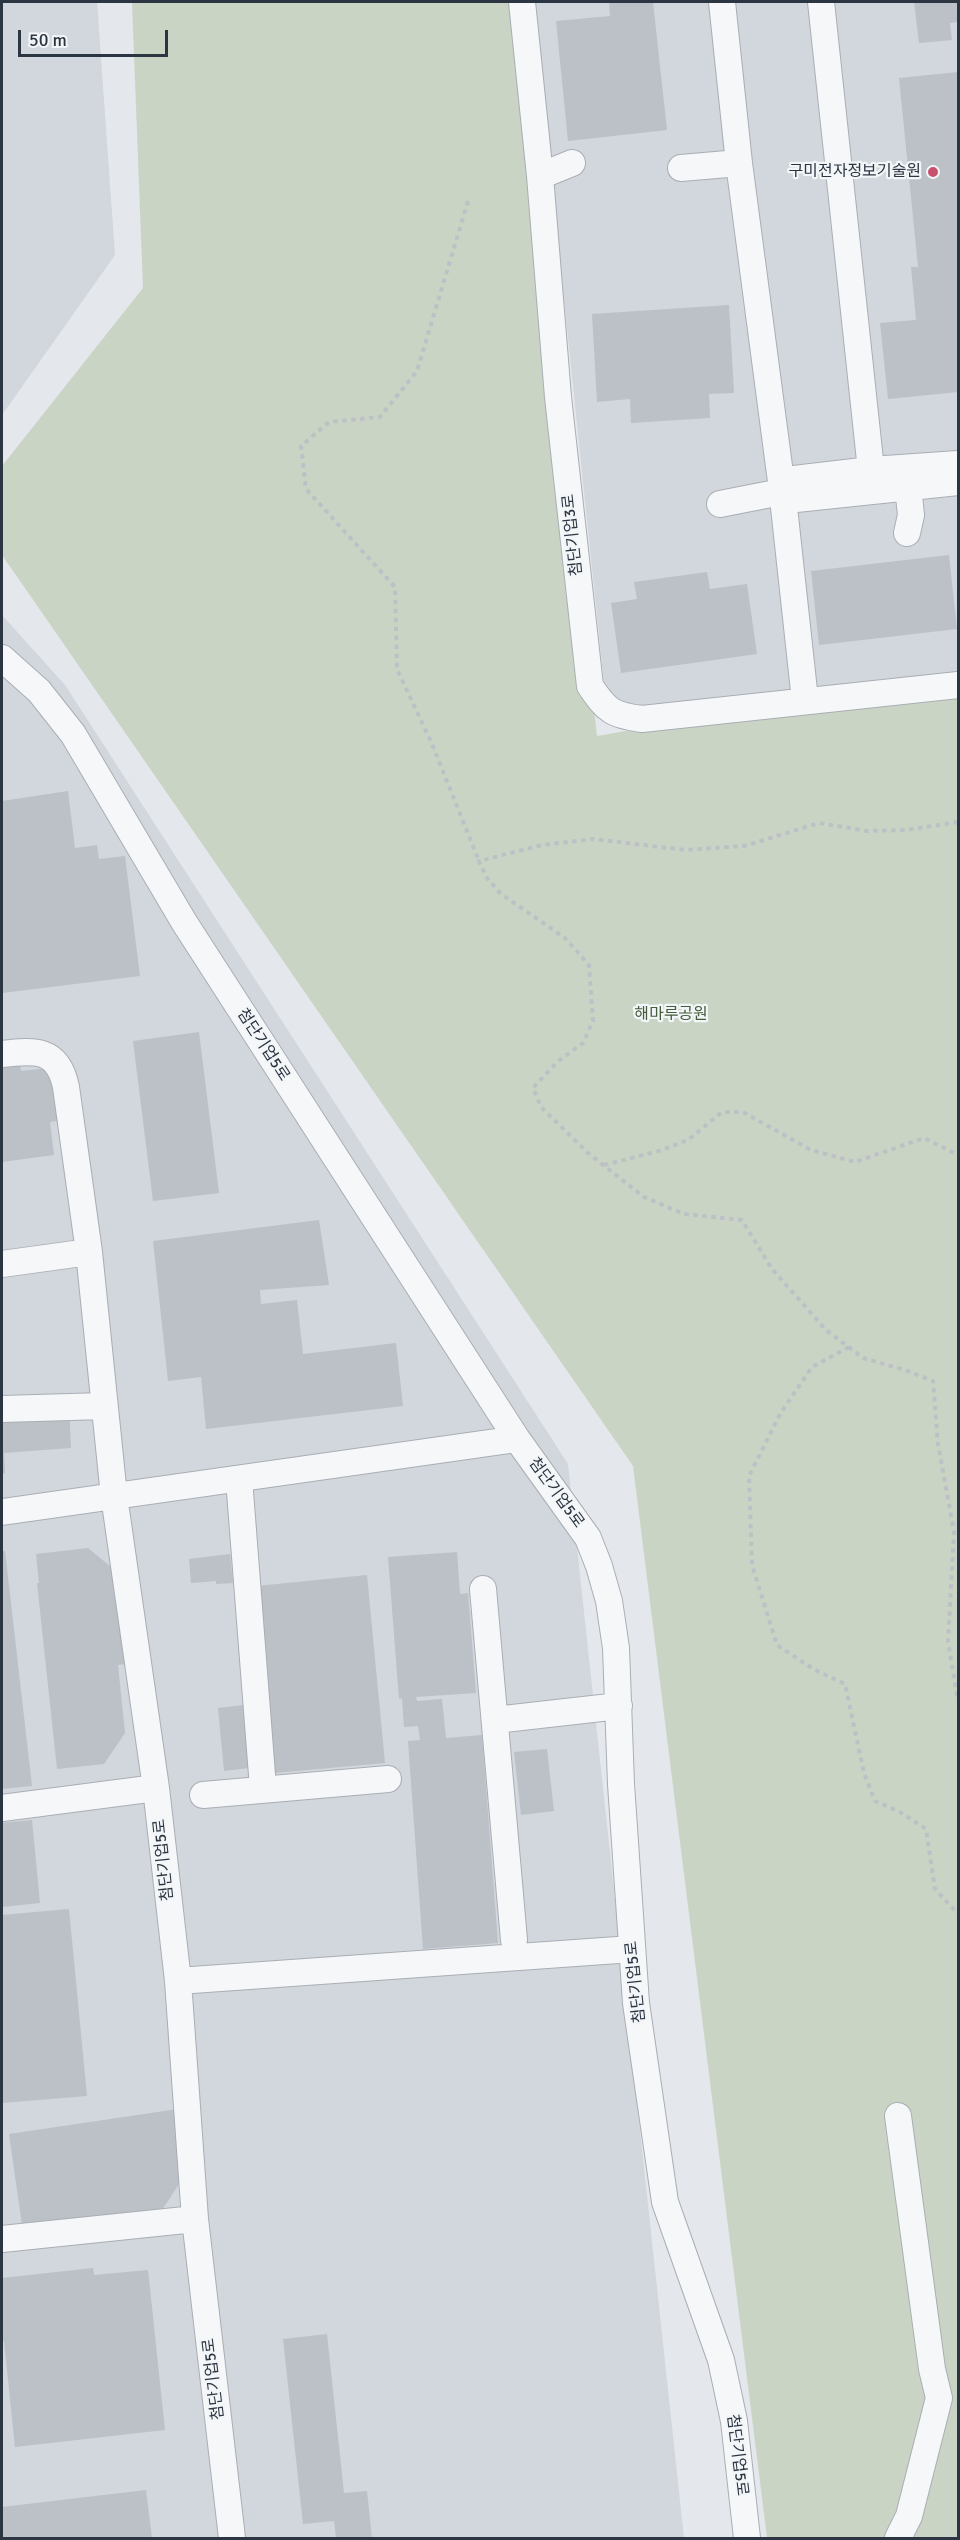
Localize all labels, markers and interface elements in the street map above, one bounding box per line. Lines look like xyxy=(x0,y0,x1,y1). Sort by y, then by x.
scale bar xyxy=(21,18,171,56)
text: 50 m xyxy=(29,29,67,51)
place label: 구미전자정보기술원 xyxy=(789,162,921,182)
marker: 구미전자정보기술원 xyxy=(926,165,940,179)
street label: 첨단기업3로 xyxy=(559,493,587,577)
street label: 첨단기업5로 xyxy=(233,1005,293,1085)
park label: 해마루공원 xyxy=(634,1005,708,1025)
street label: 첨단기업5로 xyxy=(524,1454,588,1532)
street label: 첨단기업5로 xyxy=(150,1818,178,1902)
street label: 첨단기업5로 xyxy=(622,1940,650,2024)
street label: 첨단기업5로 xyxy=(199,2337,229,2421)
street label: 첨단기업5로 xyxy=(722,2413,752,2497)

